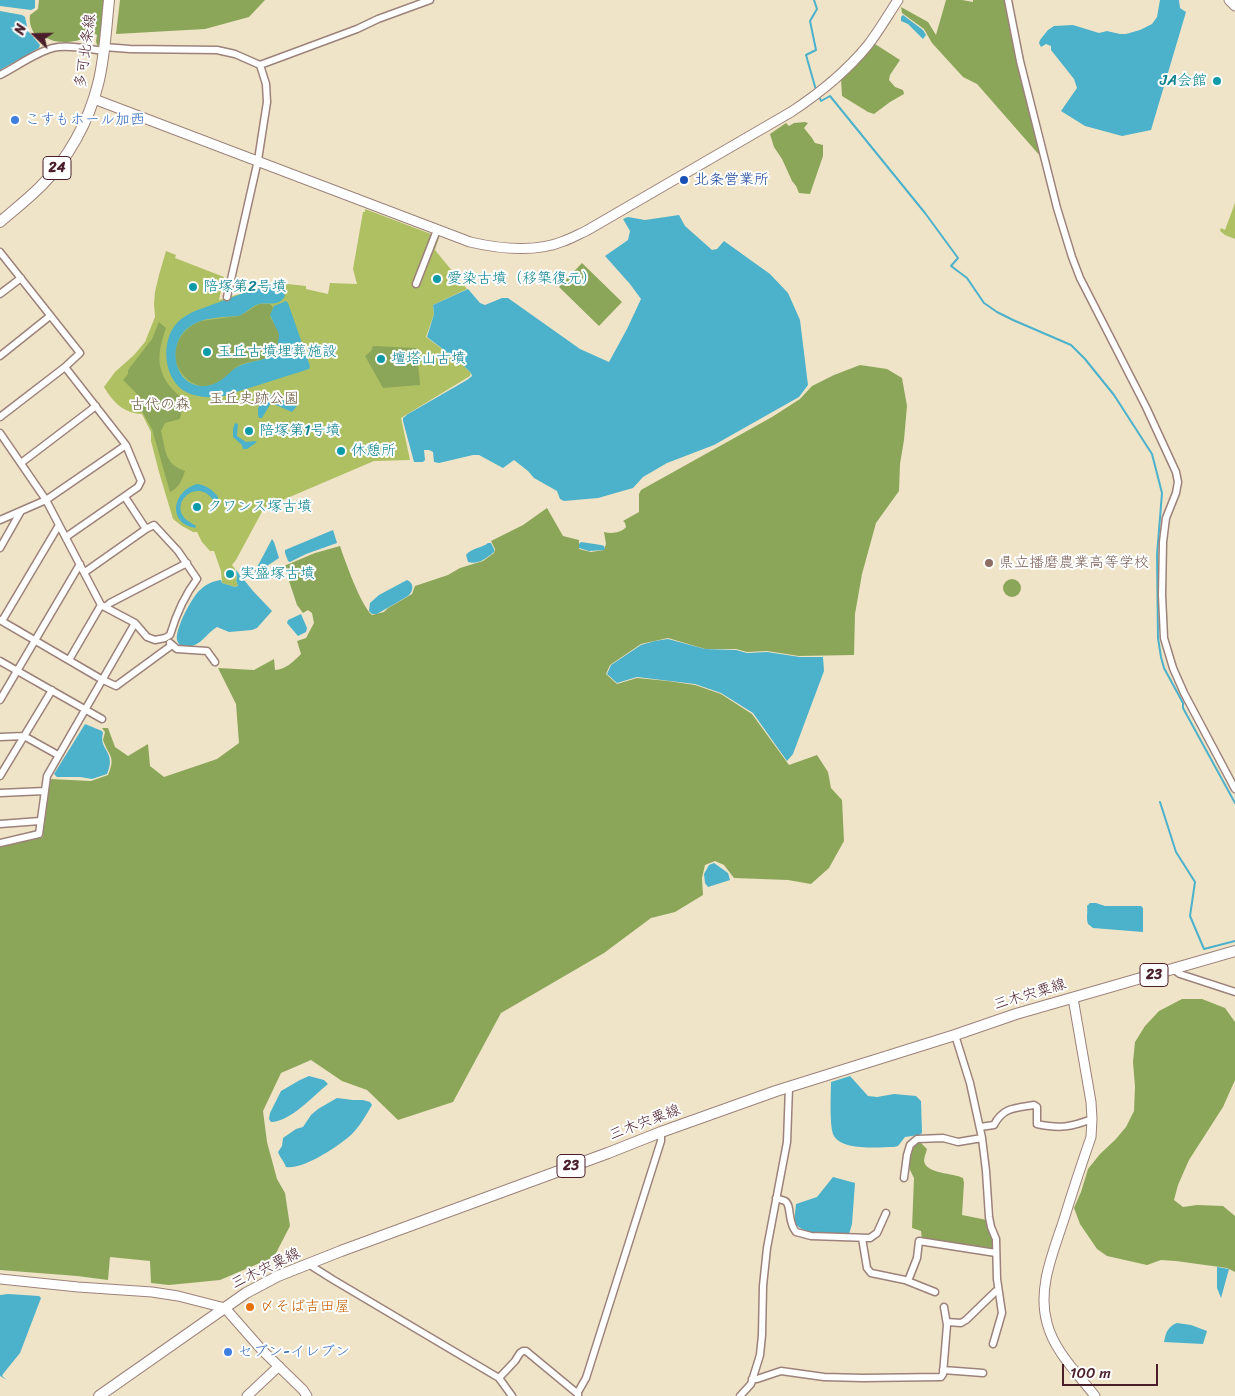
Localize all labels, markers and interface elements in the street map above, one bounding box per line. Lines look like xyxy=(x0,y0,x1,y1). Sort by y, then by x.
north arrow xyxy=(10,10,60,60)
street label: 多可北条線 xyxy=(72,13,100,89)
text: N xyxy=(7,20,34,38)
place label: JA会館 xyxy=(1160,72,1207,90)
marker: JA会館 xyxy=(1211,75,1223,87)
place label: こすもホール加西 xyxy=(25,111,145,129)
marker: こすもホール加西 xyxy=(9,114,21,126)
road number: 24 xyxy=(43,156,71,180)
place label: 北条営業所 xyxy=(694,171,769,189)
marker: 北条営業所 xyxy=(678,174,690,186)
place label: 愛染古墳（移築復元） xyxy=(447,270,597,288)
marker: 愛染古墳（移築復元） xyxy=(431,273,443,285)
place label: 陪塚第2号墳 xyxy=(203,278,287,296)
marker: 陪塚第2号墳 xyxy=(187,281,199,293)
place label: 玉丘古墳埋葬施設 xyxy=(217,343,337,361)
marker: 玉丘古墳埋葬施設 xyxy=(201,346,213,358)
place label: 壇塔山古墳 xyxy=(391,350,466,368)
marker: 壇塔山古墳 xyxy=(375,353,387,365)
park label: 玉丘史跡公園 xyxy=(209,390,299,408)
park label: 古代の森 xyxy=(130,396,190,414)
place label: 陪塚第1号墳 xyxy=(259,422,340,440)
marker: 陪塚第1号墳 xyxy=(243,425,255,437)
place label: 休憩所 xyxy=(351,442,396,460)
marker: 休憩所 xyxy=(335,445,347,457)
place label: クワンス塚古墳 xyxy=(207,498,312,516)
marker: クワンス塚古墳 xyxy=(191,501,203,513)
place label: 県立播磨農業高等学校 xyxy=(999,554,1149,572)
marker: 県立播磨農業高等学校 xyxy=(983,557,995,569)
place label: 実盛塚古墳 xyxy=(240,565,315,583)
marker: 実盛塚古墳 xyxy=(224,568,236,580)
road number: 23 xyxy=(1140,964,1168,986)
street label: 三木宍粟線 xyxy=(992,975,1068,1015)
street label: 三木宍粟線 xyxy=(607,1101,683,1145)
road number: 23 xyxy=(557,1154,585,1178)
street label: 三木宍粟線 xyxy=(228,1244,304,1294)
place label: 〆そば吉田屋 xyxy=(260,1298,350,1316)
marker: 〆そば吉田屋 xyxy=(244,1301,256,1313)
place label: セブン-イレブン xyxy=(238,1343,350,1361)
marker: セブン-イレブン xyxy=(222,1346,234,1358)
scale bar xyxy=(1065,1354,1161,1386)
text: 100 m xyxy=(1070,1360,1111,1386)

